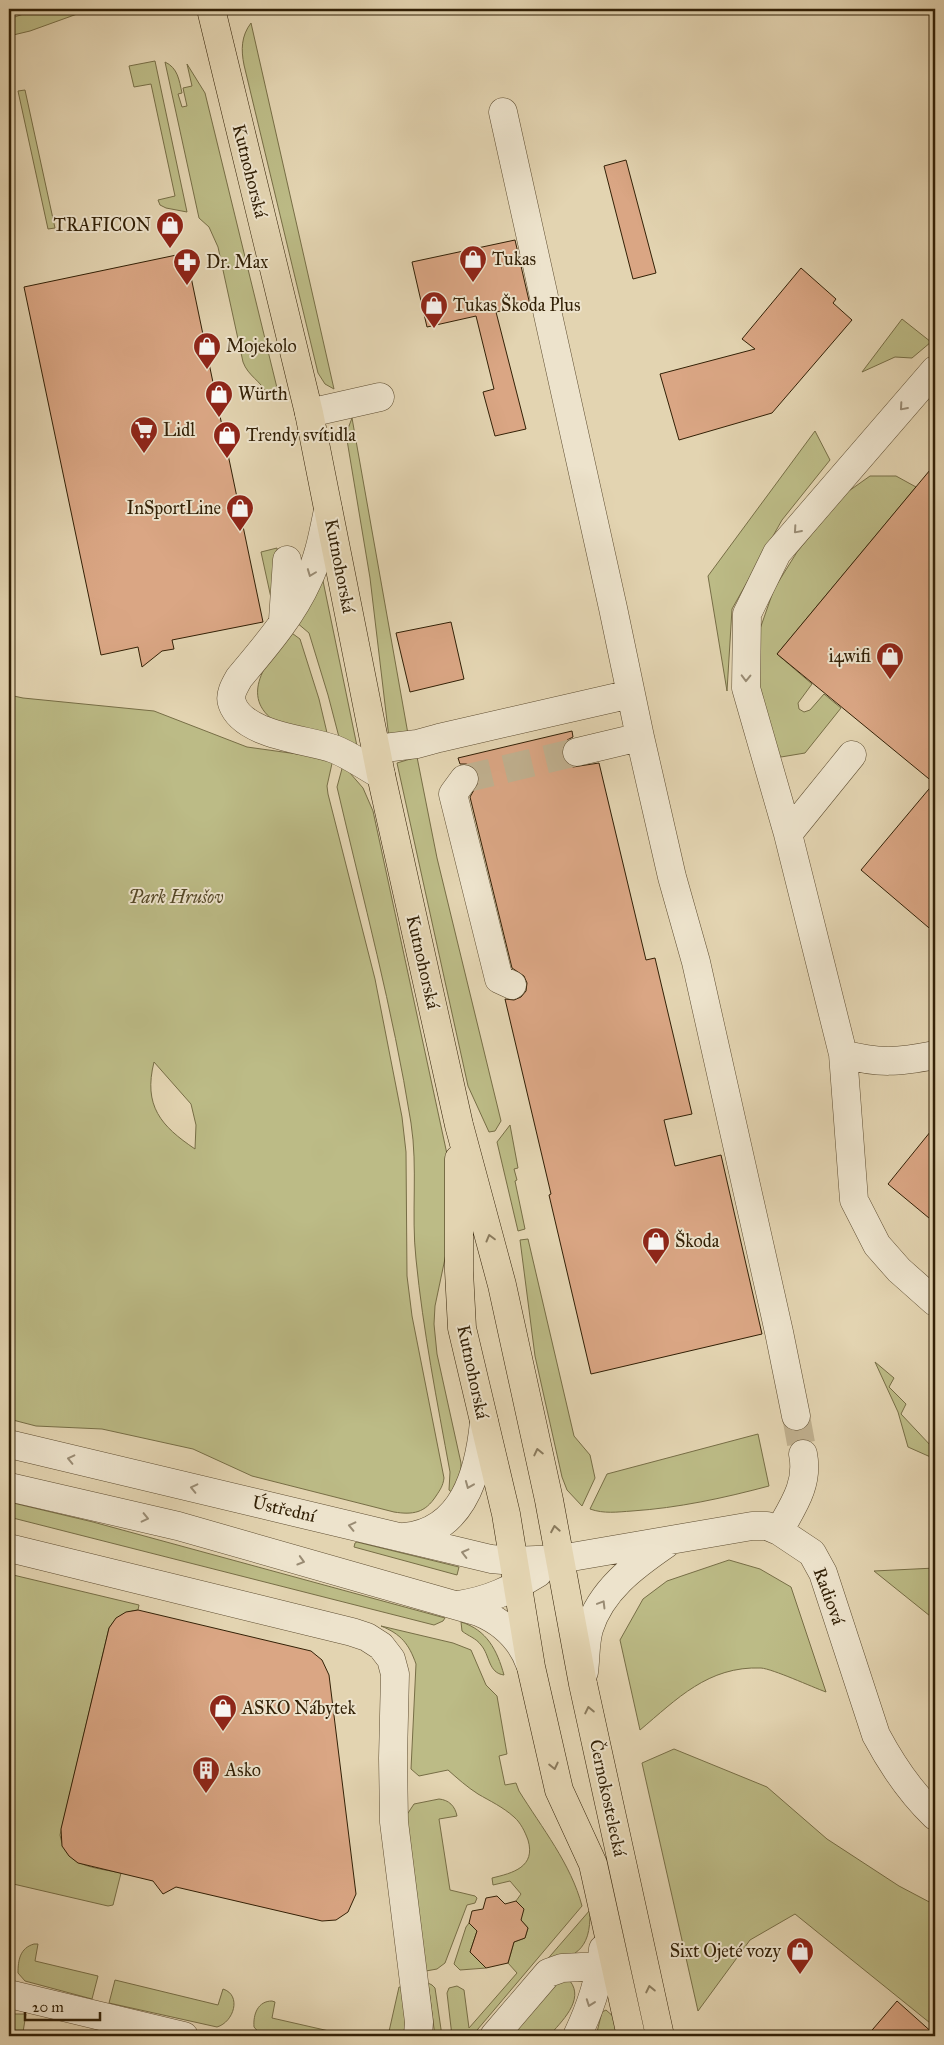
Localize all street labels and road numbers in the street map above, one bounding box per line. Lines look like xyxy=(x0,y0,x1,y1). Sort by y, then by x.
street label: Kutnohorská xyxy=(228,122,272,220)
street label: Kutnohorská xyxy=(320,517,360,615)
street label: Kutnohorská xyxy=(402,913,445,1011)
street label: Kutnohorská xyxy=(452,1323,494,1421)
street label: Ústřední xyxy=(250,1489,319,1527)
street label: Radiová xyxy=(809,1564,850,1628)
street label: Černokostelecká xyxy=(585,1737,632,1859)

